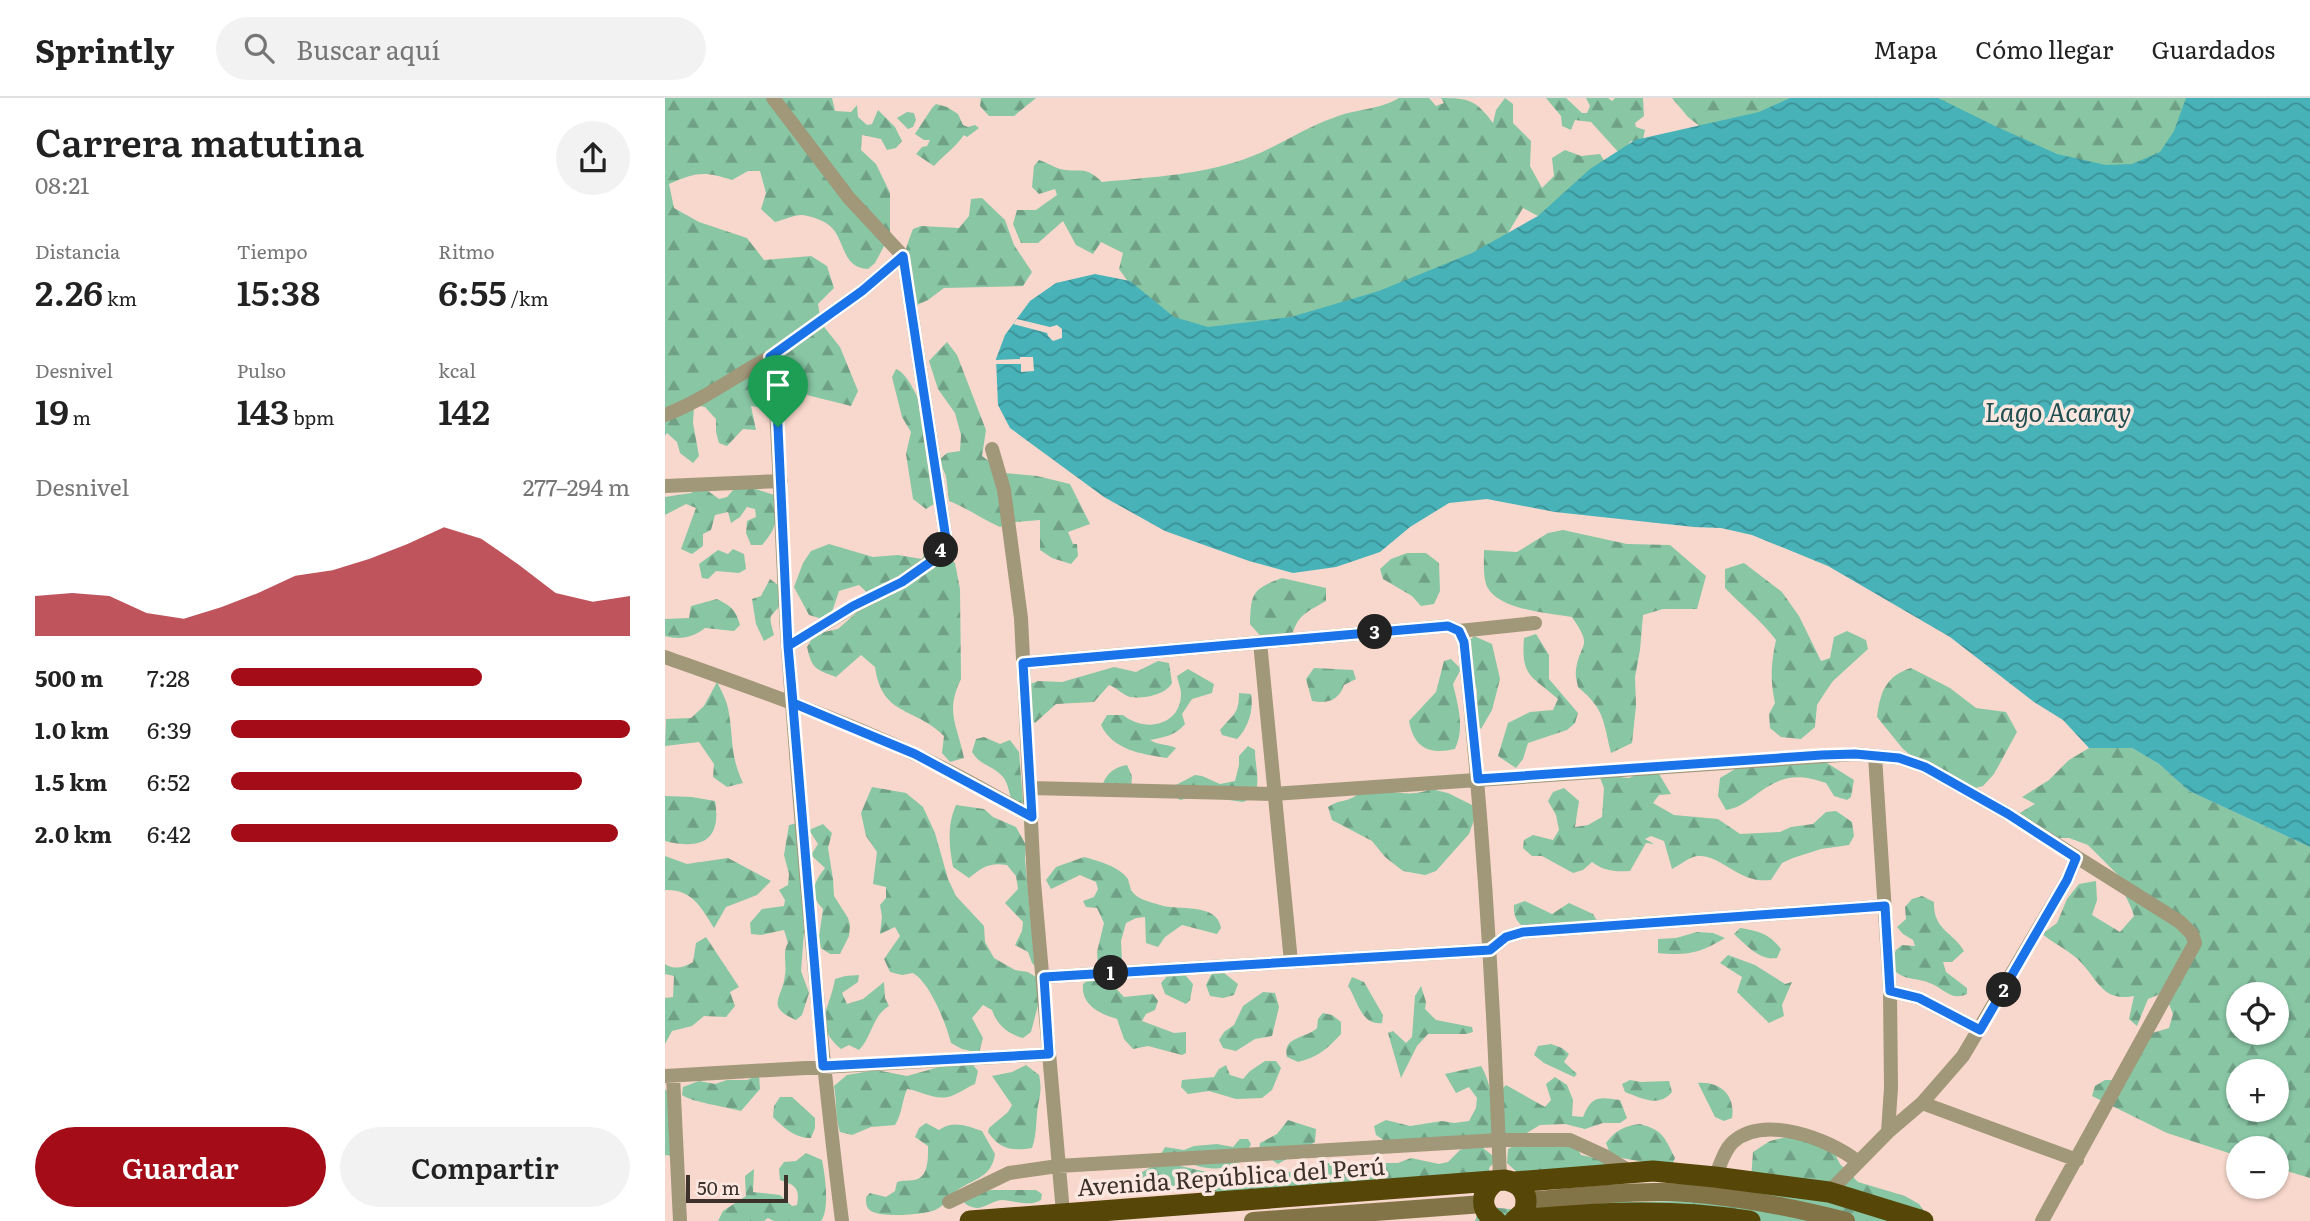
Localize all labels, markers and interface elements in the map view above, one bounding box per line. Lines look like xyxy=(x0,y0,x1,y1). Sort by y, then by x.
search box xyxy=(216,17,706,80)
text: Sprintly xyxy=(35,24,174,73)
icon: search xyxy=(240,29,278,67)
text: Buscar aquí xyxy=(296,29,440,68)
text: Mapa xyxy=(1873,31,1937,66)
text: Cómo llegar xyxy=(1975,31,2113,66)
text: Guardados xyxy=(2151,31,2275,66)
text: Carrera matutina xyxy=(35,112,364,169)
button: share xyxy=(556,121,630,195)
text: 08:21 xyxy=(35,167,89,201)
text: Distancia xyxy=(35,237,120,265)
text: Tiempo xyxy=(237,237,308,265)
text: Ritmo xyxy=(438,237,495,265)
text: 2.26 xyxy=(35,265,103,317)
text: 15:38 xyxy=(237,265,320,317)
text: 6:55 xyxy=(438,265,507,317)
text: km xyxy=(103,284,137,312)
text: /km xyxy=(507,284,549,312)
pin xyxy=(748,355,808,427)
text: Desnivel xyxy=(35,356,113,384)
text: Pulso xyxy=(237,356,286,384)
text: kcal xyxy=(438,356,476,384)
icon: arrive xyxy=(759,366,797,404)
text: 19 xyxy=(35,384,69,436)
text: 143 xyxy=(237,384,289,436)
text: 142 xyxy=(438,384,490,436)
water label: Lago Acaray xyxy=(1985,391,2131,430)
text: m xyxy=(69,403,91,431)
text: bpm xyxy=(289,403,334,431)
text: Desnivel xyxy=(35,469,129,503)
text: 277–294 m xyxy=(523,469,630,503)
pin: 4 xyxy=(923,532,959,568)
text: 4 xyxy=(935,535,946,563)
pin: 3 xyxy=(1357,614,1393,650)
text: 3 xyxy=(1369,617,1380,645)
text: 500 m xyxy=(35,660,103,694)
text: 7:28 xyxy=(147,660,190,694)
text: 1.0 km xyxy=(35,712,109,746)
text: 6:39 xyxy=(147,712,191,746)
text: 1.5 km xyxy=(35,764,108,798)
text: 6:52 xyxy=(147,764,190,798)
text: 2.0 km xyxy=(35,816,112,850)
text: 6:42 xyxy=(147,816,191,850)
pin: 1 xyxy=(1093,956,1129,990)
text: 1 xyxy=(1107,958,1114,986)
pin: 2 xyxy=(1987,972,2021,1008)
text: 2 xyxy=(1998,975,2009,1003)
map controls xyxy=(2226,982,2289,1199)
button: locate xyxy=(2226,982,2289,1045)
button: + xyxy=(2226,1059,2289,1122)
button: Guardar xyxy=(35,1127,326,1207)
button: Compartir xyxy=(340,1127,630,1207)
button: − xyxy=(2226,1136,2289,1199)
street label: Avenida República del Perú xyxy=(1076,1147,1386,1203)
scale bar xyxy=(686,1172,787,1204)
text: 50 m xyxy=(697,1173,740,1201)

